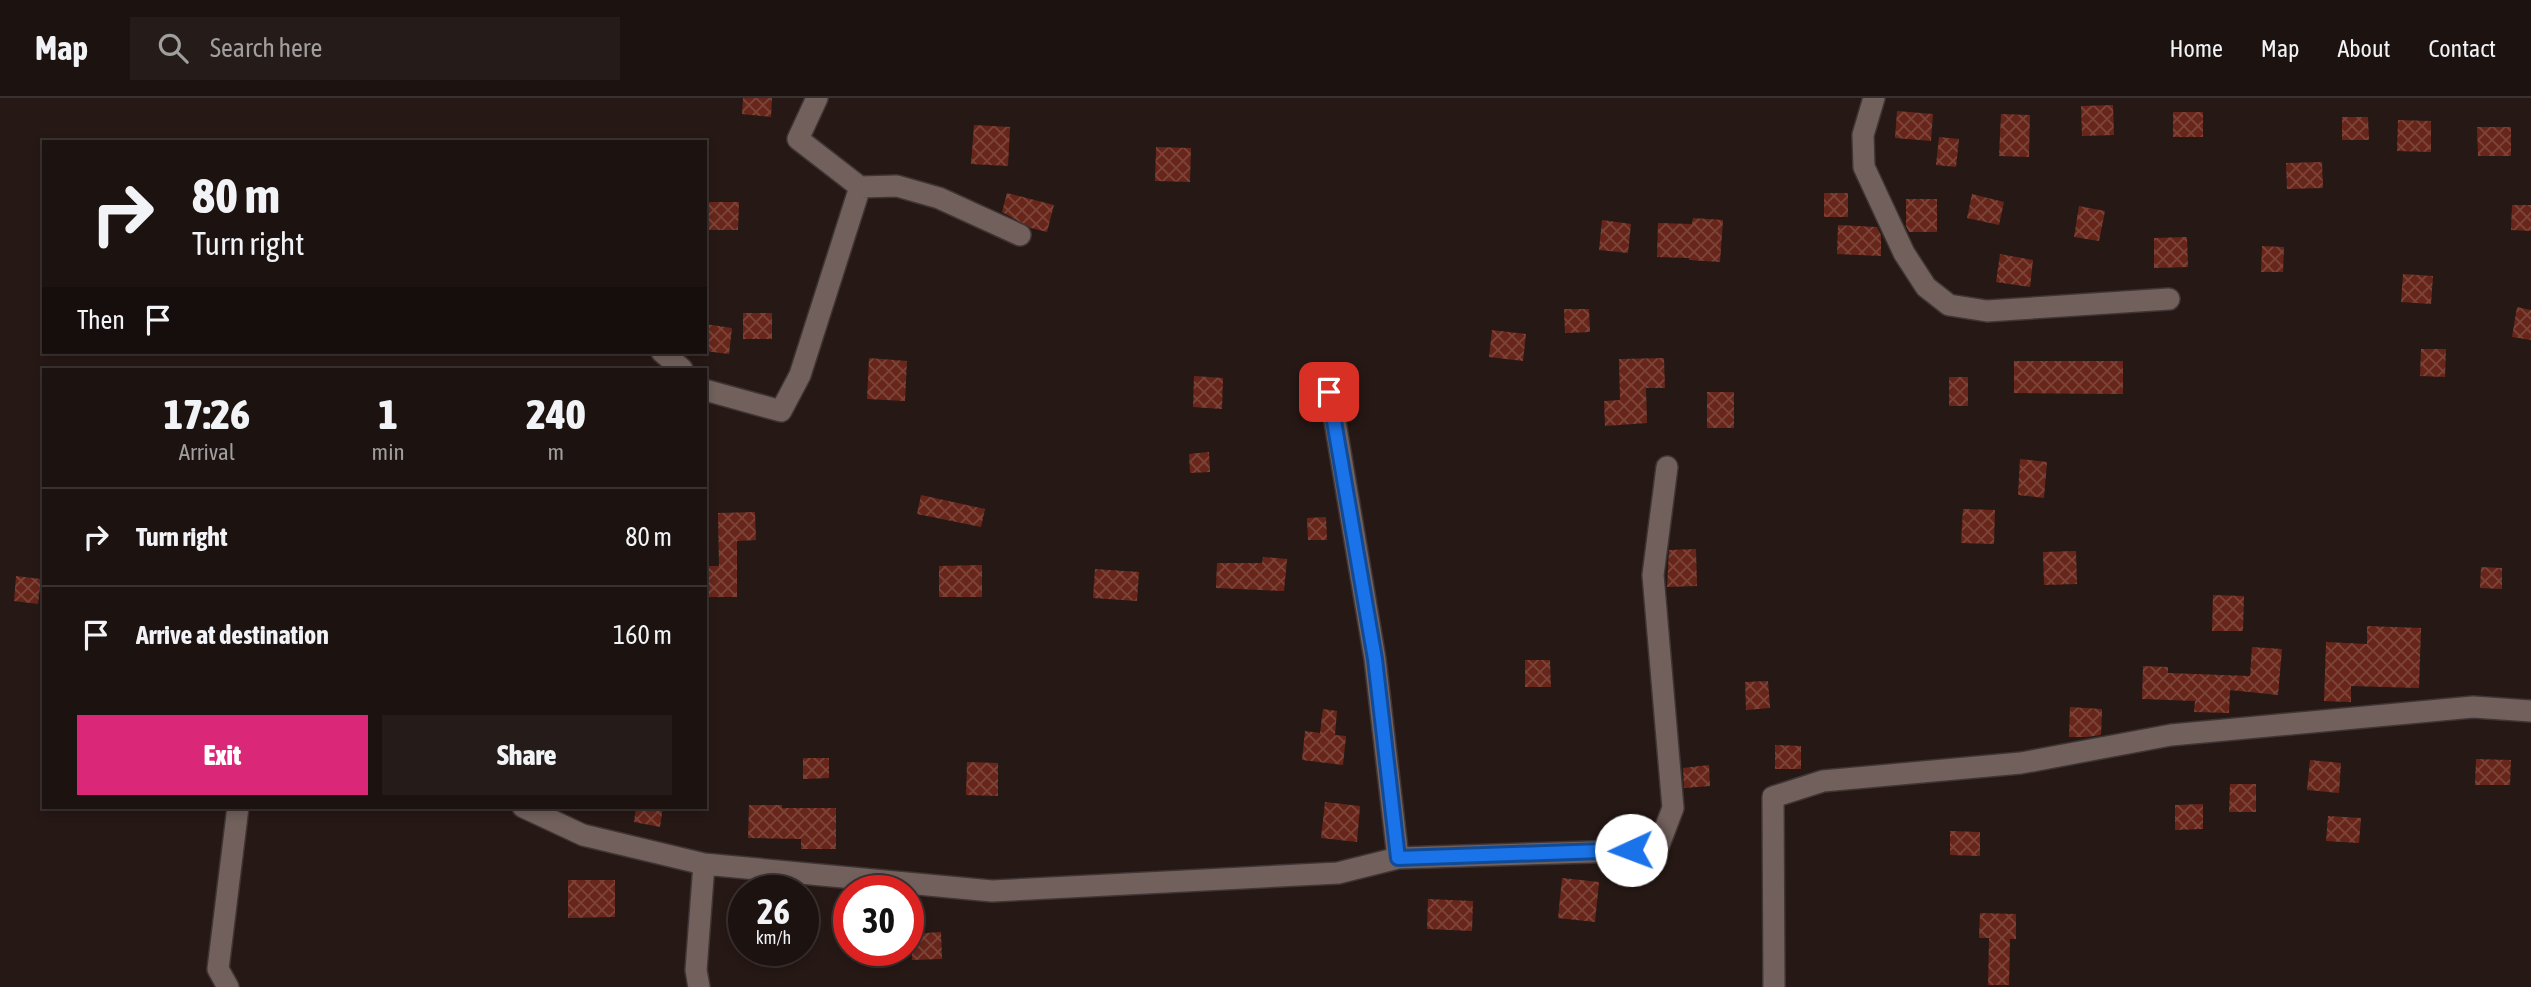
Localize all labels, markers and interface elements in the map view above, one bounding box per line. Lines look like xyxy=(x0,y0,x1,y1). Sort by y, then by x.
search box xyxy=(130,17,620,80)
text: Map xyxy=(35,29,88,67)
icon: search xyxy=(154,29,192,67)
text: Search here xyxy=(210,33,322,63)
text: Home xyxy=(2169,35,2223,62)
text: Map xyxy=(2261,35,2299,62)
text: About xyxy=(2337,35,2390,62)
text: Contact xyxy=(2428,35,2496,62)
text: 80 m xyxy=(192,167,280,223)
icon: right xyxy=(77,168,168,259)
text: Turn right xyxy=(192,225,305,262)
icon: arrive xyxy=(139,301,177,339)
text: Then xyxy=(77,305,125,335)
pin xyxy=(1299,362,1359,422)
icon: arrive xyxy=(1310,373,1348,411)
text: 17:26 xyxy=(164,390,250,438)
text: 1 xyxy=(378,390,398,438)
text: 240 xyxy=(526,390,585,438)
text: Arrival xyxy=(179,439,235,465)
text: min xyxy=(372,439,405,465)
text: m xyxy=(548,439,564,465)
icon: right xyxy=(77,518,115,556)
text: Turn right xyxy=(136,522,227,552)
text: 80 m xyxy=(625,522,672,552)
icon: arrive xyxy=(77,616,115,654)
text: Arrive at destination xyxy=(136,620,329,650)
text: 160 m xyxy=(613,620,672,650)
button: Exit xyxy=(77,715,368,795)
button: Share xyxy=(382,715,672,795)
position arrow xyxy=(1594,813,1668,887)
speed limit sign: 30 xyxy=(833,875,924,966)
text: 26 xyxy=(757,891,790,931)
text: km/h xyxy=(756,927,791,948)

